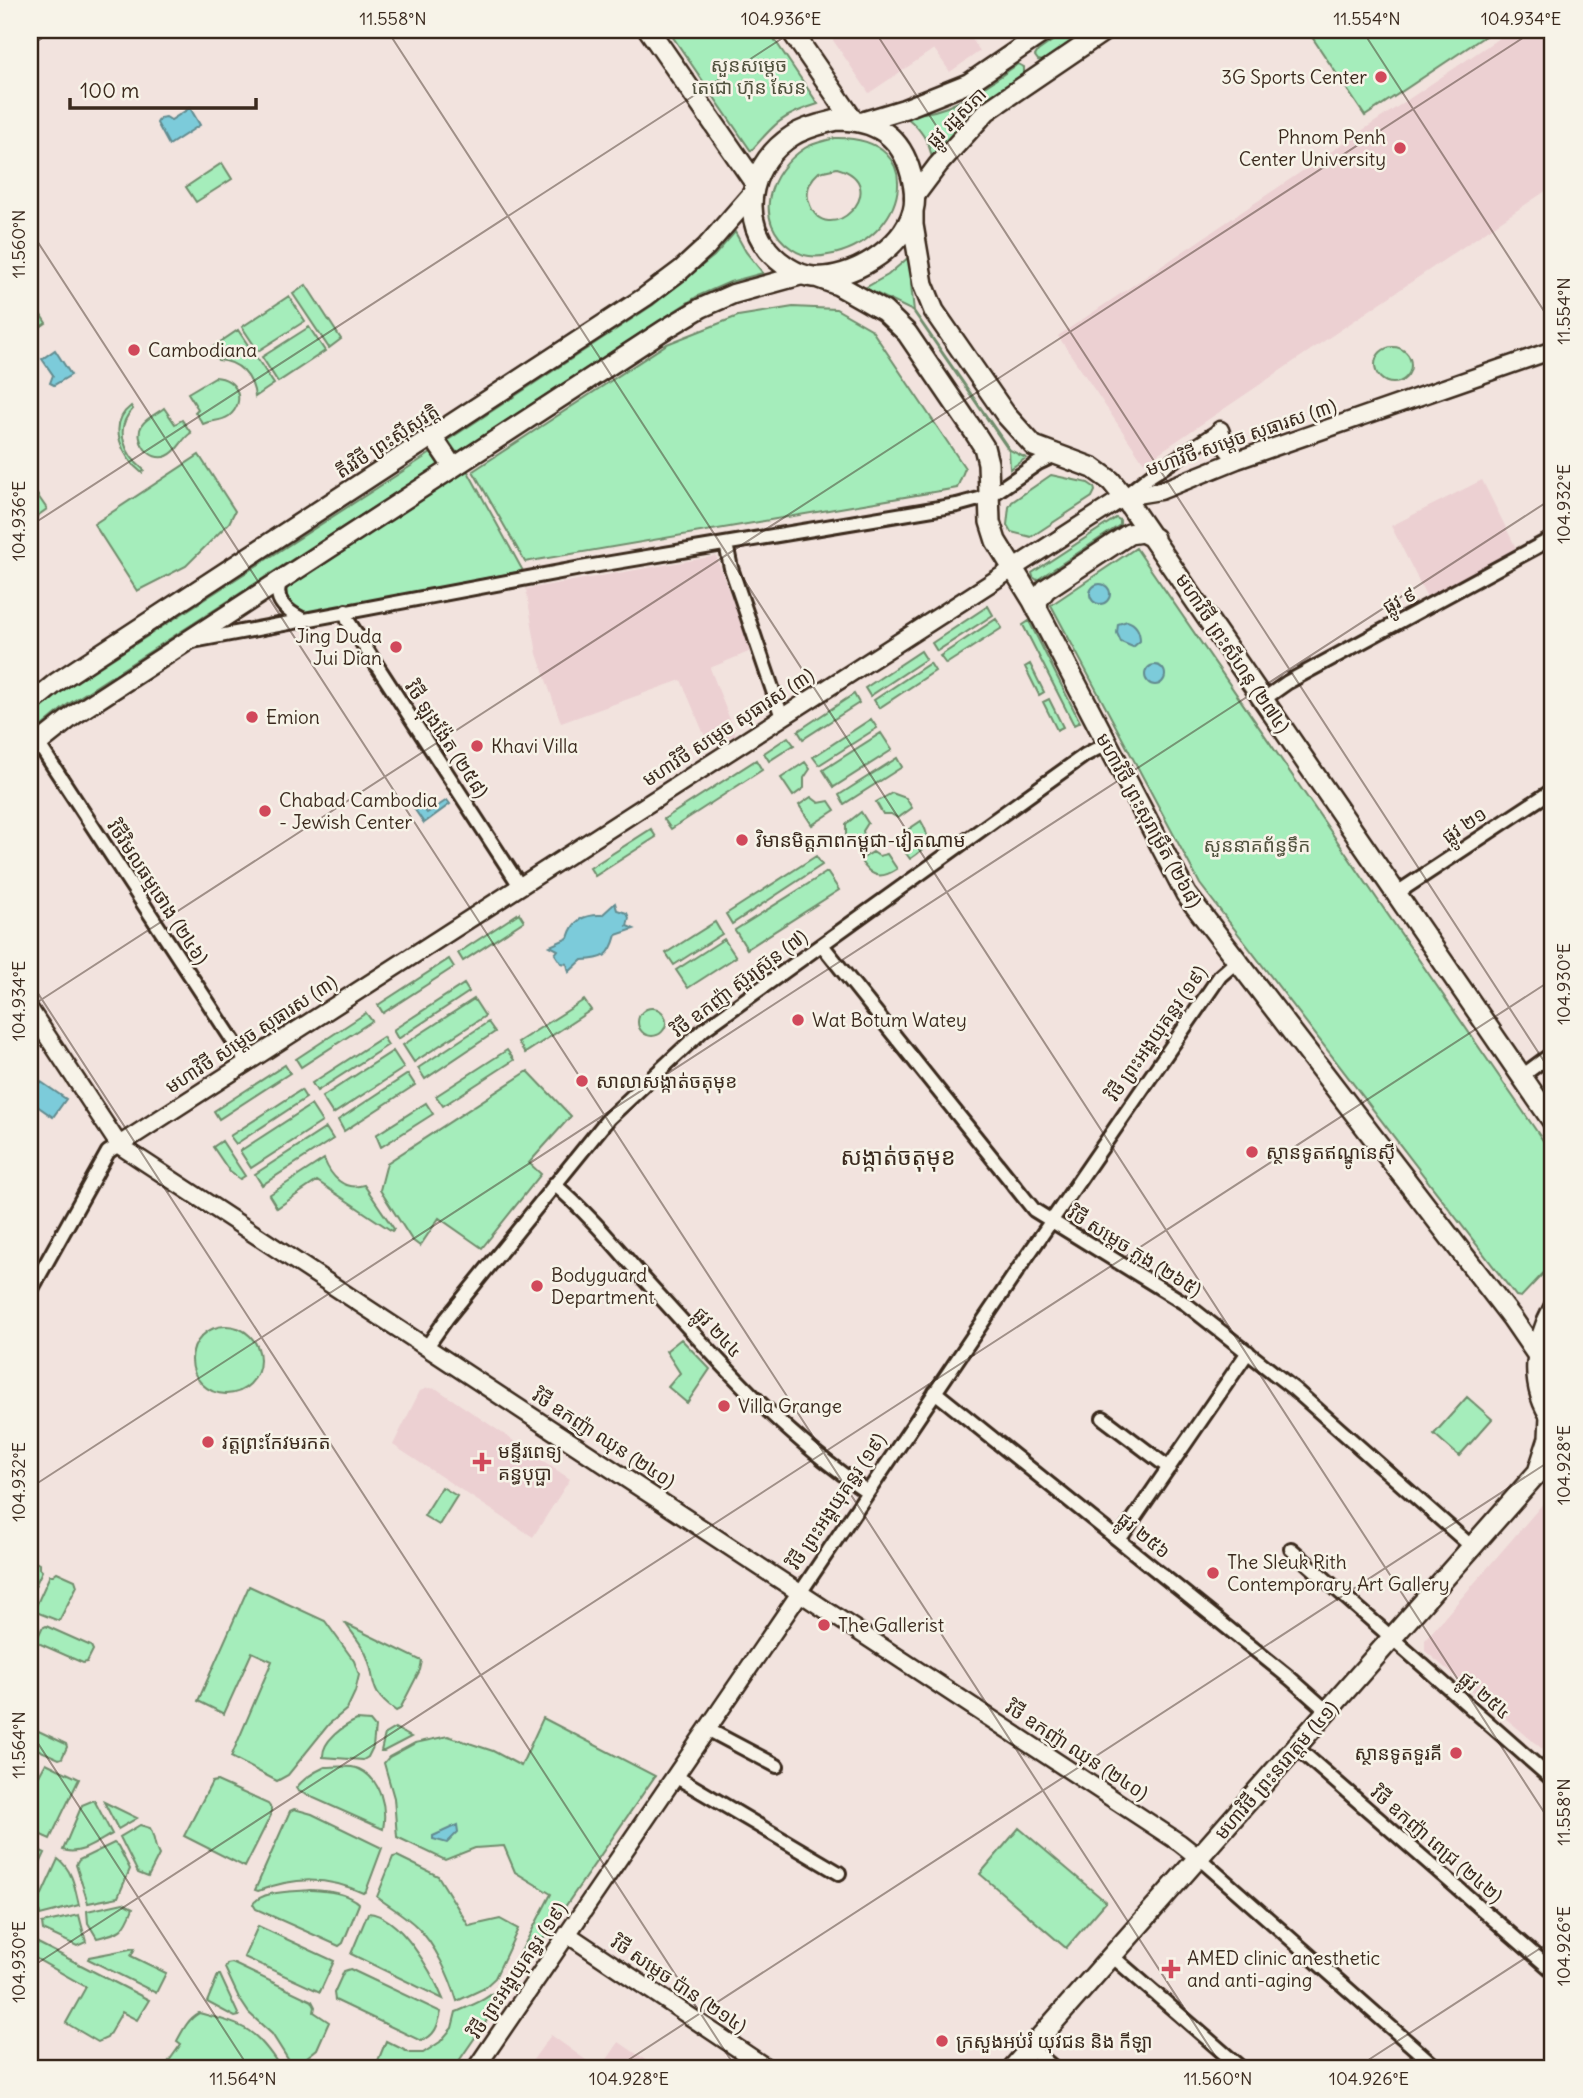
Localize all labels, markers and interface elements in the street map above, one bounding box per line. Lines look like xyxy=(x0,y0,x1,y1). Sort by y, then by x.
text: 11.558°N xyxy=(359,7,427,30)
text: 104.936°E xyxy=(741,7,821,30)
text: 11.554°N xyxy=(1333,7,1401,30)
text: 104.934°E xyxy=(1481,7,1561,30)
park label: សួនសម្តេច តេជោ ហ៊ុន សែន xyxy=(692,53,806,100)
place label: 3G Sports Center xyxy=(1221,65,1367,89)
scale bar xyxy=(70,66,256,110)
marker: 3G Sports Center xyxy=(1373,69,1389,85)
text: 100 m xyxy=(80,77,139,104)
street label: ផ្លូវ រដ្ឋសភា xyxy=(921,82,995,156)
place label: Phnom Penh Center University xyxy=(1239,125,1386,171)
marker: Phnom Penh Center University xyxy=(1392,140,1408,156)
text: 11.560°N xyxy=(7,209,30,279)
text: 11.554°N xyxy=(1552,277,1575,345)
place label: Cambodiana xyxy=(148,338,257,362)
marker: Cambodiana xyxy=(126,342,142,358)
street label: មហាវិថី សម្តេច សុធារស (៣) xyxy=(1143,393,1340,482)
street label: តីរវិថី ព្រះស៊ីសុវត្តិ xyxy=(331,399,444,485)
text: 104.932°E xyxy=(1552,464,1575,544)
text: 104.936°E xyxy=(7,481,30,561)
street label: មហាវិថី ព្រះសីហនុ (២៧៤) xyxy=(1169,569,1295,738)
street label: ផ្លូវ ៩ xyxy=(1378,581,1423,624)
place label: Jing Duda Jui Dian xyxy=(295,624,382,670)
marker: Jing Duda Jui Dian xyxy=(388,639,404,655)
street label: មហាវិថី សម្តេច សុធារស (៣) xyxy=(638,662,819,793)
street label: វិថី ឡុងង៉ែត (២៥៨) xyxy=(395,675,494,805)
place label: Emion xyxy=(266,705,320,729)
marker: Emion xyxy=(244,709,260,725)
street label: មហាវិថី ព្រះសុរាម្រឹត (២៦៨) xyxy=(1090,728,1207,912)
place label: Khavi Villa xyxy=(491,734,578,758)
marker: Khavi Villa xyxy=(469,738,485,754)
place label: Chabad Cambodia - Jewish Center xyxy=(279,788,438,834)
street label: ផ្លូវ ២១ xyxy=(1437,801,1494,853)
marker: Chabad Cambodia - Jewish Center xyxy=(257,803,273,819)
street label: វិថីវិមលធម្មថោង (២៤៦) xyxy=(102,815,214,969)
place label: វិមានមិត្តភាពកម្ពុជា-វៀតណាម xyxy=(755,828,966,859)
marker: វិមានមិត្តភាពកម្ពុជា-វៀតណាម xyxy=(734,832,750,848)
park label: សួននាគព័ន្ធទឹក xyxy=(1204,833,1310,857)
street label: វិថី ឧកញ៉ា ស៊ួរស៊្រុន (៧) xyxy=(666,924,812,1043)
text: 104.930°E xyxy=(1552,943,1575,1025)
text: 104.934°E xyxy=(7,961,30,1041)
street label: វិថី ព្រះអង្គយុគន្ធរ (១៩) xyxy=(1100,961,1213,1107)
street label: មហាវិថី សម្តេច សុធារស (៣) xyxy=(161,969,342,1100)
place label: Wat Botum Watey xyxy=(812,1008,967,1032)
marker: Wat Botum Watey xyxy=(790,1012,806,1028)
place label: សាលាសង្កាត់ចតុមុខ xyxy=(596,1069,737,1094)
marker: សាលាសង្កាត់ចតុមុខ xyxy=(574,1073,590,1089)
place label: ស្ថានទូតឥណ្ឌូនេស៊ី xyxy=(1266,1140,1395,1170)
district label: សង្កាត់ចតុមុខ xyxy=(840,1142,956,1172)
marker: ស្ថានទូតឥណ្ឌូនេស៊ី xyxy=(1244,1144,1260,1160)
street label: វិថី សម្តេច ភួង (២៦៥) xyxy=(1063,1200,1206,1302)
place label: Bodyguard Department xyxy=(551,1263,655,1309)
marker: Bodyguard Department xyxy=(529,1278,545,1294)
street label: ផ្លូវ ២៤៤ xyxy=(684,1301,748,1366)
street label: វិថី ឧកញ៉ា ឈុន (២៤០) xyxy=(527,1383,680,1494)
place label: Villa Grange xyxy=(738,1394,842,1418)
marker: Villa Grange xyxy=(716,1398,732,1414)
text: 104.928°E xyxy=(1552,1425,1575,1505)
street label: វិថី ព្រះអង្គយុគន្ធរ (១៩) xyxy=(781,1428,892,1575)
place label: វត្តព្រះកែវមរកត xyxy=(222,1430,331,1454)
marker: វត្តព្រះកែវមរកត xyxy=(200,1434,216,1450)
place label: មន្ទីរពេទ្យ គន្ធបុប្ផា xyxy=(498,1439,562,1486)
text: 104.932°E xyxy=(7,1442,30,1522)
marker: មន្ទីរពេទ្យ គន្ធបុប្ផា xyxy=(472,1452,492,1472)
street label: ផ្លូវ ២៥៦ xyxy=(1109,1506,1175,1568)
place label: The Sleuk Rith Contemporary Art Gallery xyxy=(1227,1550,1450,1596)
marker: The Sleuk Rith Contemporary Art Gallery xyxy=(1205,1565,1221,1581)
place label: The Gallerist xyxy=(838,1613,944,1637)
marker: The Gallerist xyxy=(816,1617,832,1633)
street label: ផ្លូវ ២៥៤ xyxy=(1450,1666,1516,1728)
street label: វិថី ឧកញ៉ា ឈុន (២៤០) xyxy=(1000,1695,1153,1806)
street label: មហាវិថី ព្រះនរោត្តម (៤១) xyxy=(1209,1696,1343,1845)
text: 11.564°N xyxy=(7,1711,30,1779)
place label: ស្ថានទូតទួរគី xyxy=(1354,1741,1442,1765)
marker: ស្ថានទូតទួរគី xyxy=(1448,1745,1464,1761)
text: 11.558°N xyxy=(1552,1778,1575,1846)
street label: វិថី ឧកញ៉ា ពេជ្រ (២៤២) xyxy=(1366,1780,1508,1908)
street label: វិថី ព្រះអង្គយុគន្ធរ (១៩) xyxy=(462,1897,573,2044)
text: 104.926°E xyxy=(1552,1906,1575,1986)
text: 104.930°E xyxy=(7,1921,30,2003)
street label: វិថី សម្តេច ប៉ាន (២១៤) xyxy=(606,1930,751,2039)
place label: AMED clinic anesthetic and anti-aging xyxy=(1187,1946,1380,1992)
marker: AMED clinic anesthetic and anti-aging xyxy=(1161,1959,1181,1979)
place label: ក្រសួងអប់រំ យុវជន និង កីឡា xyxy=(956,2029,1153,2054)
marker: ក្រសួងអប់រំ យុវជន និង កីឡា xyxy=(934,2033,950,2049)
text: 11.564°N xyxy=(209,2067,277,2090)
text: 104.928°E xyxy=(589,2067,669,2090)
text: 11.560°N xyxy=(1183,2067,1253,2090)
text: 104.926°E xyxy=(1329,2067,1409,2090)

